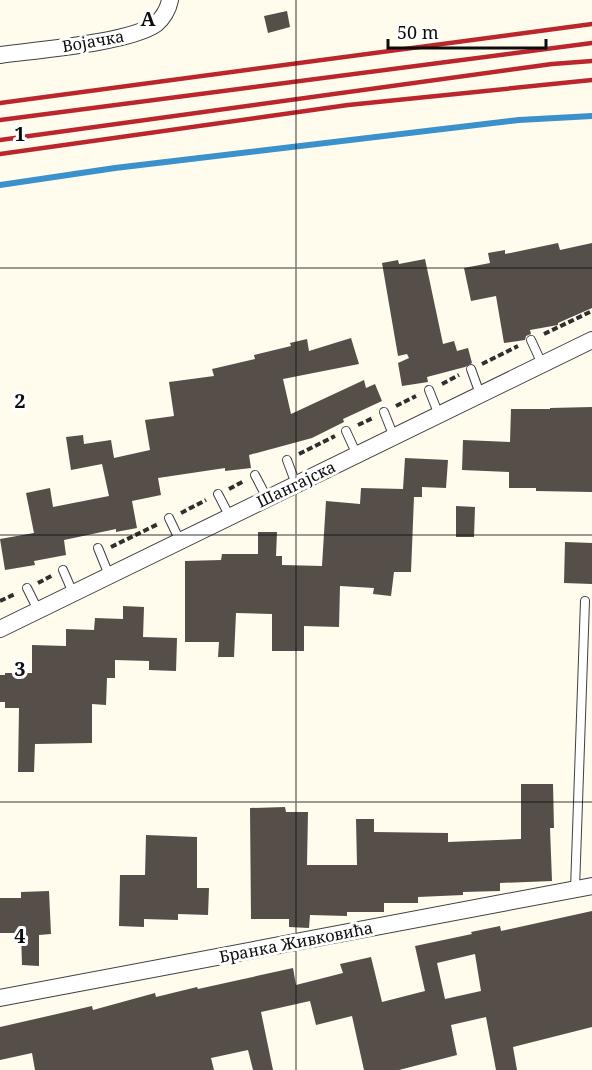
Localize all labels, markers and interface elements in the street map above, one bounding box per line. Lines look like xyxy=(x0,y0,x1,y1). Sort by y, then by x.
text: A xyxy=(140,5,156,32)
scale bar xyxy=(388,12,546,50)
text: 50 m xyxy=(397,20,439,44)
street label: Војачка xyxy=(60,25,126,57)
text: 1 xyxy=(14,120,26,147)
text: 2 xyxy=(14,387,26,414)
street label: Шангајска xyxy=(253,455,339,513)
text: 3 xyxy=(14,655,26,682)
street label: Бранка Живковића xyxy=(217,916,375,968)
text: 4 xyxy=(14,922,26,949)

